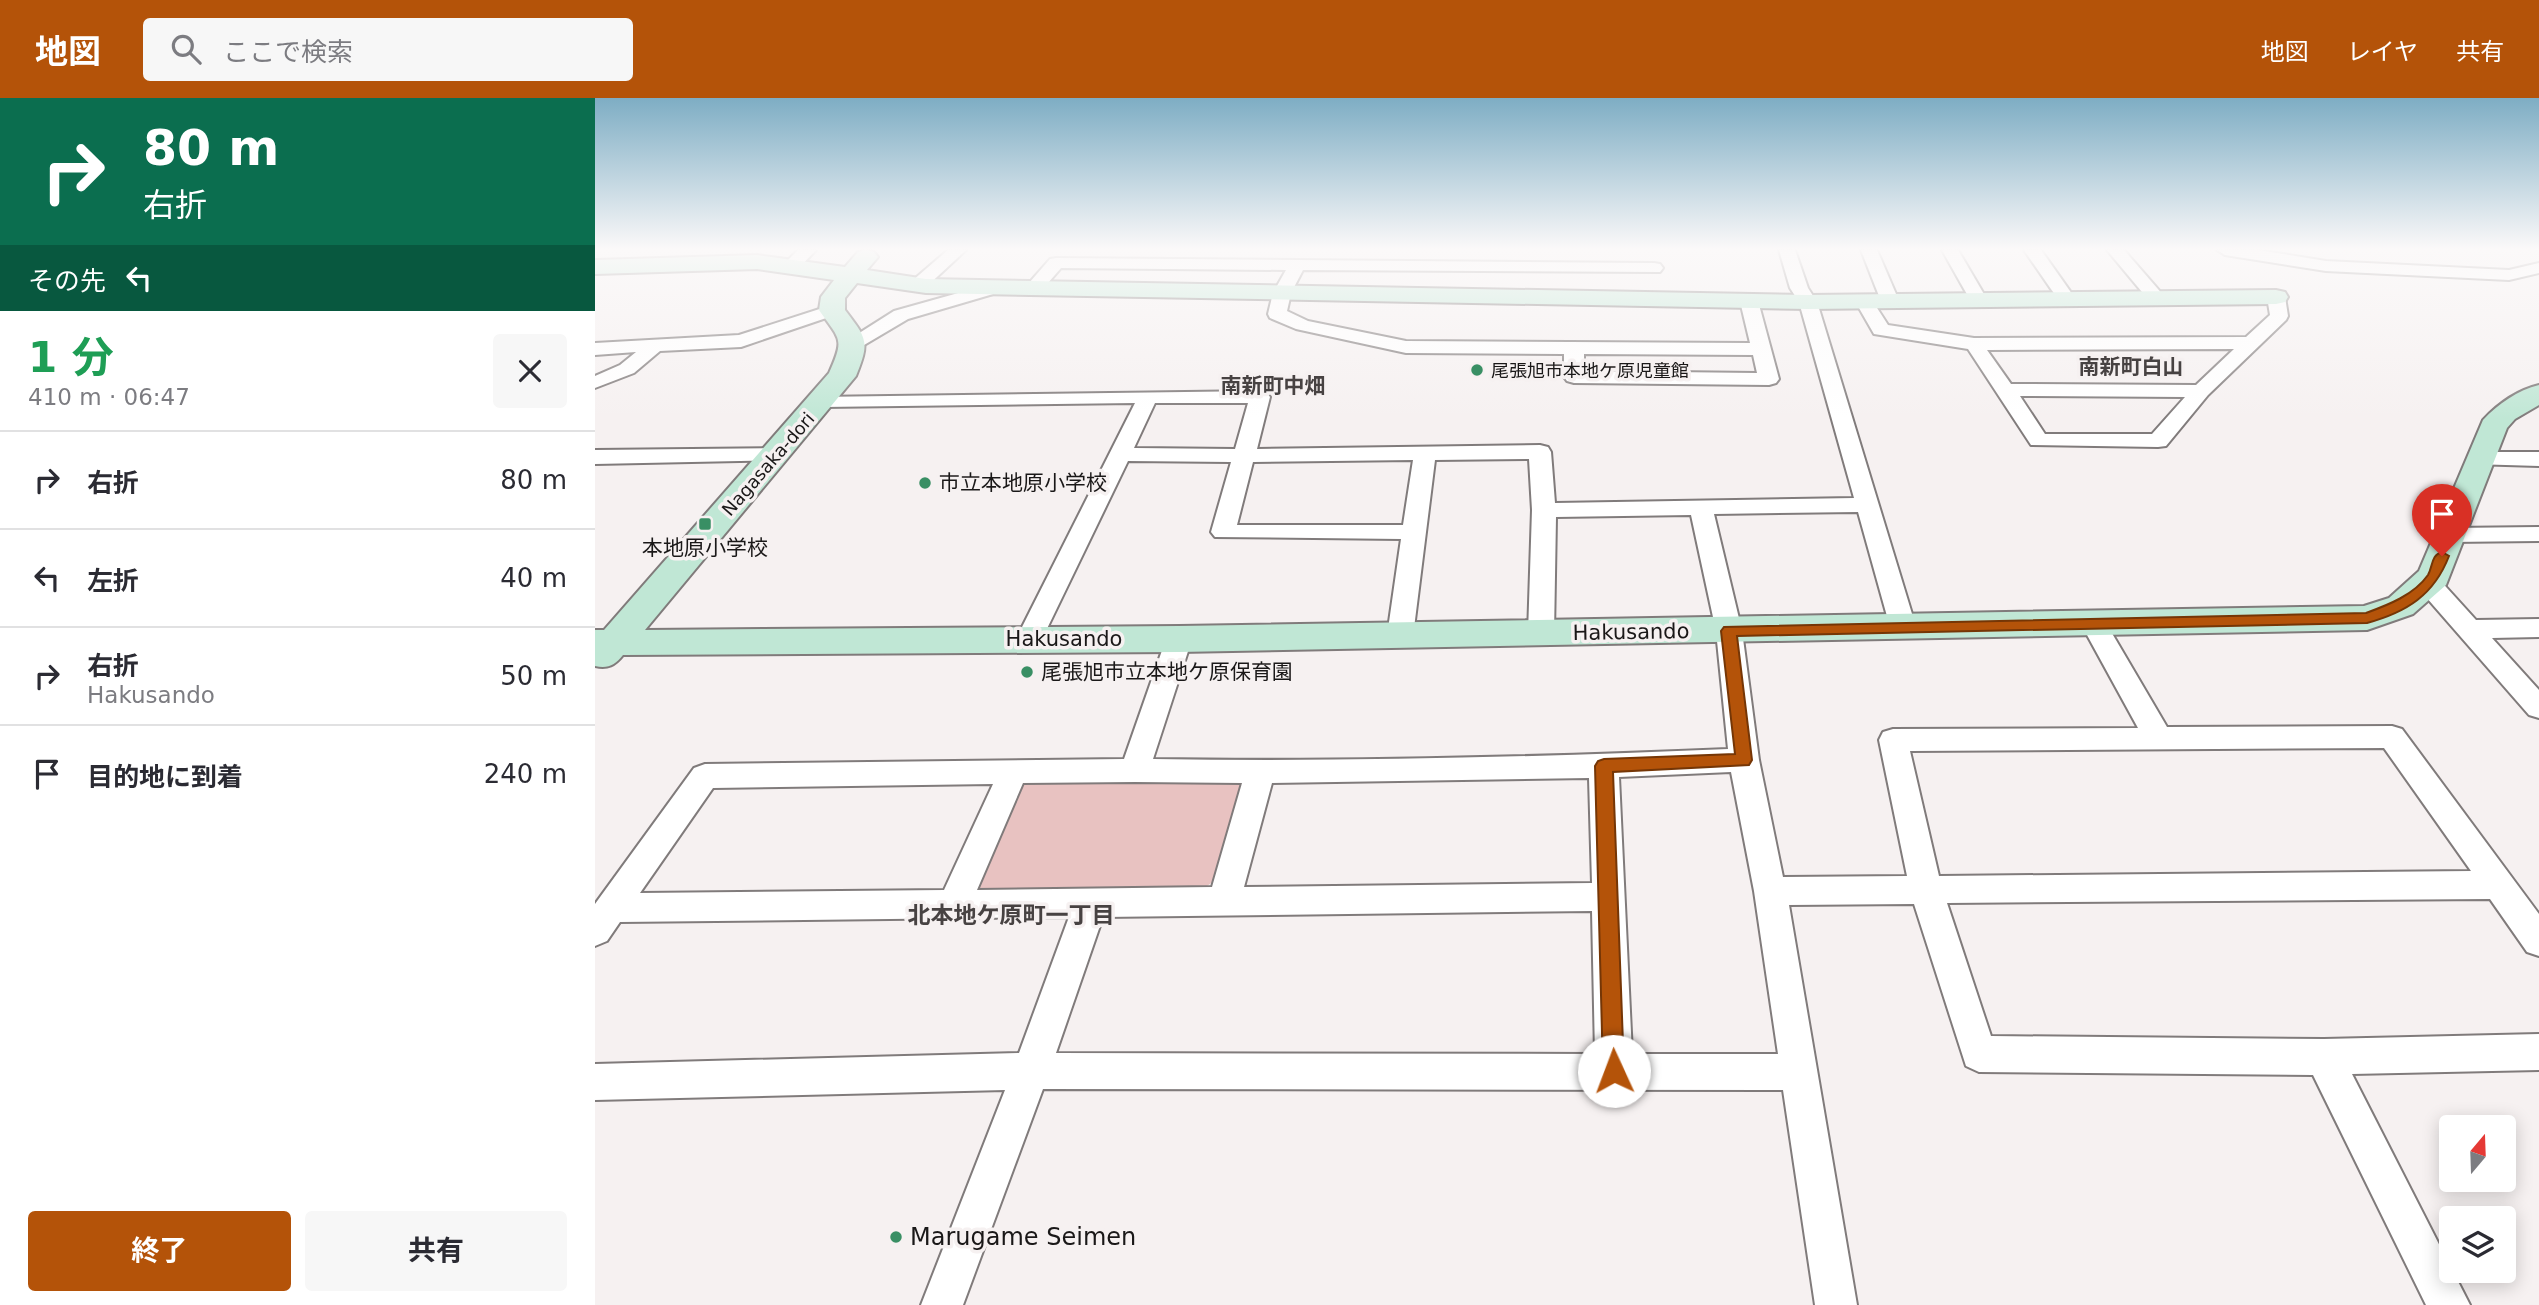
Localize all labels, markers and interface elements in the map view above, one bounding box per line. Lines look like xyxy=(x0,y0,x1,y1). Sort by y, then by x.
search box xyxy=(143,18,633,81)
icon: search xyxy=(167,30,205,68)
text: 地図 xyxy=(35,32,101,71)
text: ここで検索 xyxy=(223,37,353,67)
text: 地図 xyxy=(2261,38,2309,66)
text: レイヤ xyxy=(2347,38,2418,66)
text: 共有 xyxy=(2456,38,2504,66)
text: 80 m xyxy=(143,120,279,177)
icon: right xyxy=(28,126,119,217)
text: 右折 xyxy=(143,186,207,224)
icon: left xyxy=(120,259,158,297)
text: その先 xyxy=(28,266,106,296)
text: 1 分 xyxy=(28,333,114,382)
button: close xyxy=(493,334,567,408)
district label: 南新町白山 xyxy=(2079,355,2184,379)
place label: 尾張旭市本地ケ原児童館 xyxy=(1491,360,1689,381)
marker: 尾張旭市本地ケ原児童館 xyxy=(1469,362,1485,378)
district label: 南新町中畑 xyxy=(1221,374,1326,398)
text: 410 m · 06:47 xyxy=(28,384,190,410)
street label: Nagasaka-dori xyxy=(717,408,819,520)
icon: right xyxy=(28,461,66,499)
text: 80 m xyxy=(500,465,567,495)
text: 右折 xyxy=(87,468,139,498)
place label: 市立本地原小学校 xyxy=(939,471,1107,495)
marker: 市立本地原小学校 xyxy=(917,475,933,491)
pin xyxy=(2412,484,2472,556)
icon: arrive xyxy=(2423,495,2461,533)
marker: 本地原小学校 xyxy=(697,516,713,532)
place label: 本地原小学校 xyxy=(642,536,768,560)
icon: left xyxy=(28,559,66,597)
text: 40 m xyxy=(500,563,567,593)
text: 左折 xyxy=(87,566,139,596)
street label: Hakusando xyxy=(1572,619,1690,645)
street label: Hakusando xyxy=(1006,627,1122,651)
text: 右折 xyxy=(87,651,139,681)
icon: right xyxy=(28,657,66,695)
place label: 尾張旭市立本地ケ原保育園 xyxy=(1041,660,1293,684)
text: 50 m xyxy=(500,661,567,691)
marker: 尾張旭市立本地ケ原保育園 xyxy=(1019,664,1035,680)
text: Hakusando xyxy=(87,682,215,708)
icon: arrive xyxy=(28,755,66,793)
text: 240 m xyxy=(484,759,567,789)
text: 目的地に到着 xyxy=(87,762,243,792)
district label: 北本地ケ原町一丁目 xyxy=(908,902,1115,928)
position arrow xyxy=(1577,1034,1651,1108)
north arrow xyxy=(2439,1115,2517,1192)
map controls xyxy=(2439,1115,2516,1283)
button: layers xyxy=(2439,1206,2516,1283)
button: 終了 xyxy=(28,1211,291,1291)
button: 共有 xyxy=(305,1211,567,1291)
place label: Marugame Seimen xyxy=(910,1223,1136,1251)
marker: Marugame Seimen xyxy=(888,1229,904,1245)

